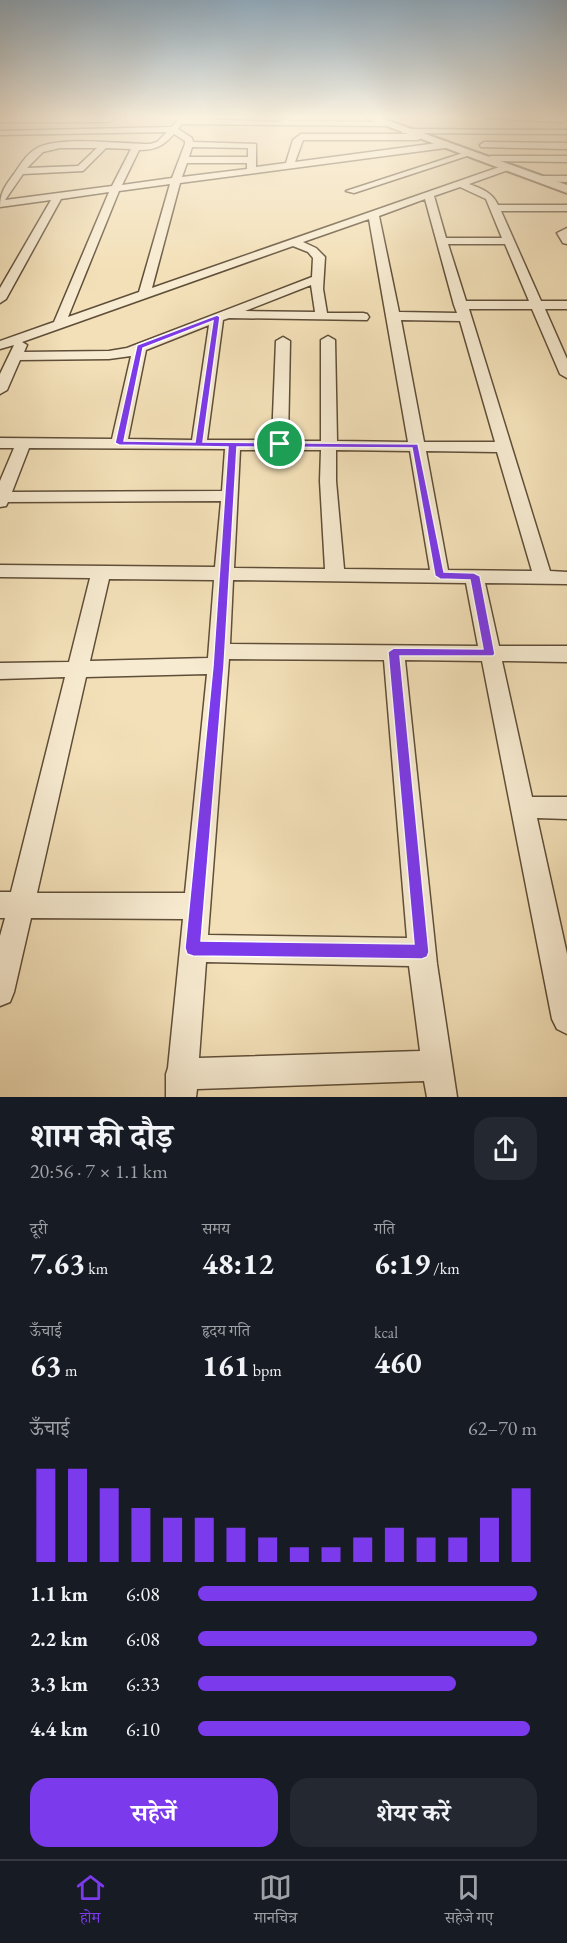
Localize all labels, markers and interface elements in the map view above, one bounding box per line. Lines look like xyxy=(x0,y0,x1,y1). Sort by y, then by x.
pin xyxy=(254,418,305,469)
icon: arrive xyxy=(263,427,296,460)
text: शाम की दौड़ xyxy=(30,1114,173,1157)
button: share xyxy=(474,1117,537,1180)
text: 20:56 · 7 × 1.1 km xyxy=(30,1158,168,1184)
text: दूरी xyxy=(30,1218,47,1239)
text: समय xyxy=(202,1218,230,1239)
text: गति xyxy=(374,1218,395,1239)
text: 7.63 xyxy=(30,1244,85,1283)
text: 48:12 xyxy=(202,1244,274,1283)
text: 6:19 xyxy=(374,1244,430,1283)
text: km xyxy=(85,1258,108,1279)
text: /km xyxy=(430,1258,460,1279)
text: ऊँचाई xyxy=(30,1320,62,1341)
text: हृदय गति xyxy=(202,1320,250,1341)
text: kcal xyxy=(374,1322,398,1343)
text: 460 xyxy=(374,1343,422,1382)
text: 63 xyxy=(30,1346,62,1385)
text: 161 xyxy=(202,1346,250,1385)
text: m xyxy=(62,1360,77,1381)
text: bpm xyxy=(250,1360,282,1381)
text: ऊँचाई xyxy=(30,1415,69,1441)
text: 62–70 m xyxy=(468,1415,537,1441)
text: 1.1 km xyxy=(30,1581,88,1607)
text: 6:08 xyxy=(126,1581,160,1607)
text: 2.2 km xyxy=(30,1626,88,1652)
text: 6:08 xyxy=(126,1626,160,1652)
text: 3.3 km xyxy=(30,1671,88,1697)
text: 6:33 xyxy=(126,1671,160,1697)
text: 4.4 km xyxy=(30,1716,88,1742)
text: 6:10 xyxy=(126,1716,160,1742)
button: सहेजें xyxy=(30,1778,278,1847)
button: शेयर करें xyxy=(290,1778,537,1847)
tab: होम xyxy=(74,1871,107,1933)
tab: मानचित्र xyxy=(254,1871,297,1933)
tab: सहेजे गए xyxy=(445,1871,493,1933)

